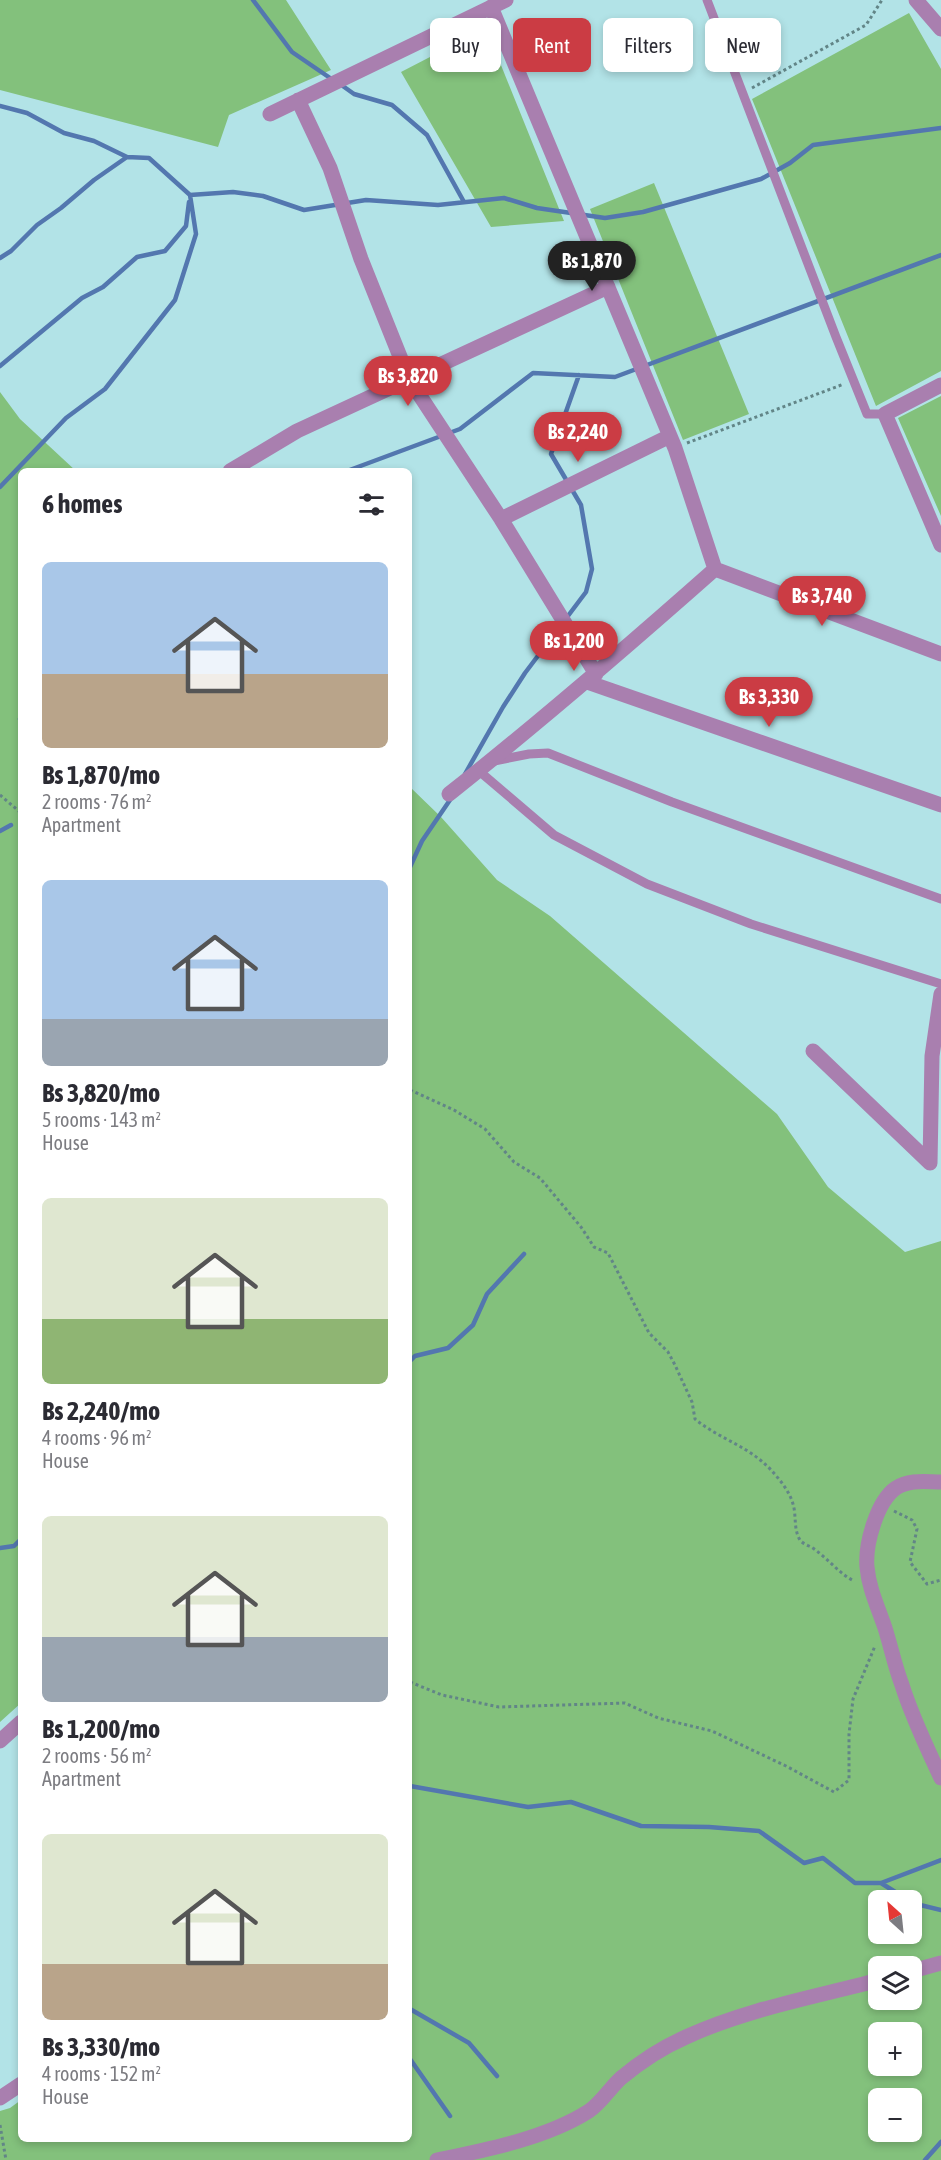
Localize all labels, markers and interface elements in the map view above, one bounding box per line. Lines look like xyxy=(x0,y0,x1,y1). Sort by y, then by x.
chip: Buy xyxy=(430,18,501,72)
chip: Rent xyxy=(513,18,591,72)
chip: Filters xyxy=(603,18,693,72)
chip: New xyxy=(705,18,781,72)
pin: Bs 1,870 xyxy=(530,241,654,292)
text: Bs 1,870 xyxy=(562,249,622,272)
pin: Bs 3,820 xyxy=(346,356,470,407)
text: Bs 3,820 xyxy=(378,364,438,387)
pin: Bs 2,240 xyxy=(516,412,640,463)
text: Bs 2,240 xyxy=(548,420,608,443)
icon: filters xyxy=(355,488,388,521)
text: 6 homes xyxy=(42,489,122,519)
pin: Bs 3,740 xyxy=(760,576,884,627)
text: Bs 3,740 xyxy=(792,584,852,607)
icon: home xyxy=(161,601,269,709)
pin: Bs 1,200 xyxy=(512,621,636,672)
text: Bs 1,200 xyxy=(544,629,604,652)
pin: Bs 3,330 xyxy=(707,677,831,728)
text: Bs 3,330 xyxy=(739,685,799,708)
text: Bs 1,870/mo xyxy=(42,760,160,790)
text: 2 rooms · 76 m² xyxy=(42,790,152,813)
text: Apartment xyxy=(42,813,121,836)
icon: home xyxy=(161,919,269,1027)
text: Bs 3,820/mo xyxy=(42,1078,160,1108)
text: 5 rooms · 143 m² xyxy=(42,1108,161,1131)
text: House xyxy=(42,1131,89,1154)
icon: home xyxy=(161,1237,269,1345)
text: Bs 2,240/mo xyxy=(42,1396,160,1426)
text: 4 rooms · 96 m² xyxy=(42,1426,152,1449)
text: House xyxy=(42,1449,89,1472)
icon: home xyxy=(161,1555,269,1663)
text: Bs 1,200/mo xyxy=(42,1714,160,1744)
text: 2 rooms · 56 m² xyxy=(42,1744,152,1767)
text: Apartment xyxy=(42,1767,121,1790)
icon: home xyxy=(161,1873,269,1981)
north arrow xyxy=(868,1890,922,1944)
map controls xyxy=(868,1890,922,2142)
button: layers xyxy=(868,1956,922,2010)
button: + xyxy=(868,2022,922,2076)
text: Bs 3,330/mo xyxy=(42,2032,160,2062)
text: 4 rooms · 152 m² xyxy=(42,2062,161,2085)
text: House xyxy=(42,2085,89,2108)
button: − xyxy=(868,2088,922,2142)

